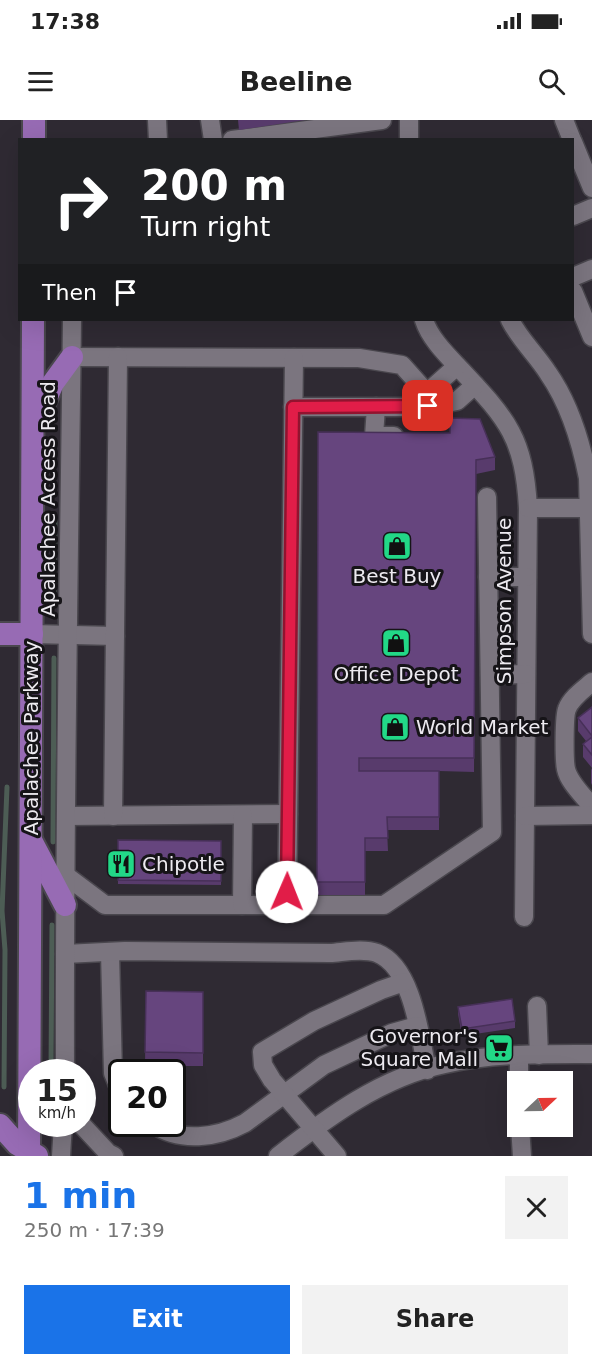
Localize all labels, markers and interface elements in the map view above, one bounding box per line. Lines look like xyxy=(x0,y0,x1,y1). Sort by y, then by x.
text: 17:38 xyxy=(30,9,100,34)
icon: menu xyxy=(24,65,57,98)
icon: search xyxy=(535,65,568,98)
text: Beeline xyxy=(239,66,353,97)
text: 200 m xyxy=(141,161,287,210)
icon: right xyxy=(42,162,120,240)
text: Turn right xyxy=(141,211,270,242)
icon: arrive xyxy=(109,276,142,309)
text: Then xyxy=(42,280,97,305)
pin xyxy=(402,380,453,431)
street label: Apalachee Access Road xyxy=(36,381,60,617)
icon: arrive xyxy=(411,389,444,422)
street label: Simpson Avenue xyxy=(492,518,516,684)
shop icon: Best Buy xyxy=(381,530,413,562)
place label: Best Buy xyxy=(353,564,442,588)
shop icon: Office Depot xyxy=(380,627,412,659)
street label: Apalachee Parkway xyxy=(19,640,43,835)
place label: Office Depot xyxy=(333,662,459,686)
shop icon: World Market xyxy=(379,711,411,743)
place label: World Market xyxy=(416,715,549,739)
restaurant icon: Chipotle xyxy=(105,848,137,880)
place label: Chipotle xyxy=(142,852,225,876)
position arrow xyxy=(255,860,319,924)
place label: Governor's Square Mall xyxy=(361,1024,478,1071)
supermarket icon: Governor's Square Mall xyxy=(483,1032,515,1064)
speed limit sign: 20 xyxy=(108,1059,186,1137)
north arrow xyxy=(507,1071,573,1137)
map controls xyxy=(507,1071,573,1137)
text: 15 xyxy=(36,1073,78,1108)
text: km/h xyxy=(38,1104,76,1122)
text: 1 min xyxy=(24,1175,137,1216)
button: close xyxy=(505,1176,568,1239)
text: 250 m · 17:39 xyxy=(24,1218,165,1242)
button: Exit xyxy=(24,1285,290,1354)
button: Share xyxy=(302,1285,568,1354)

